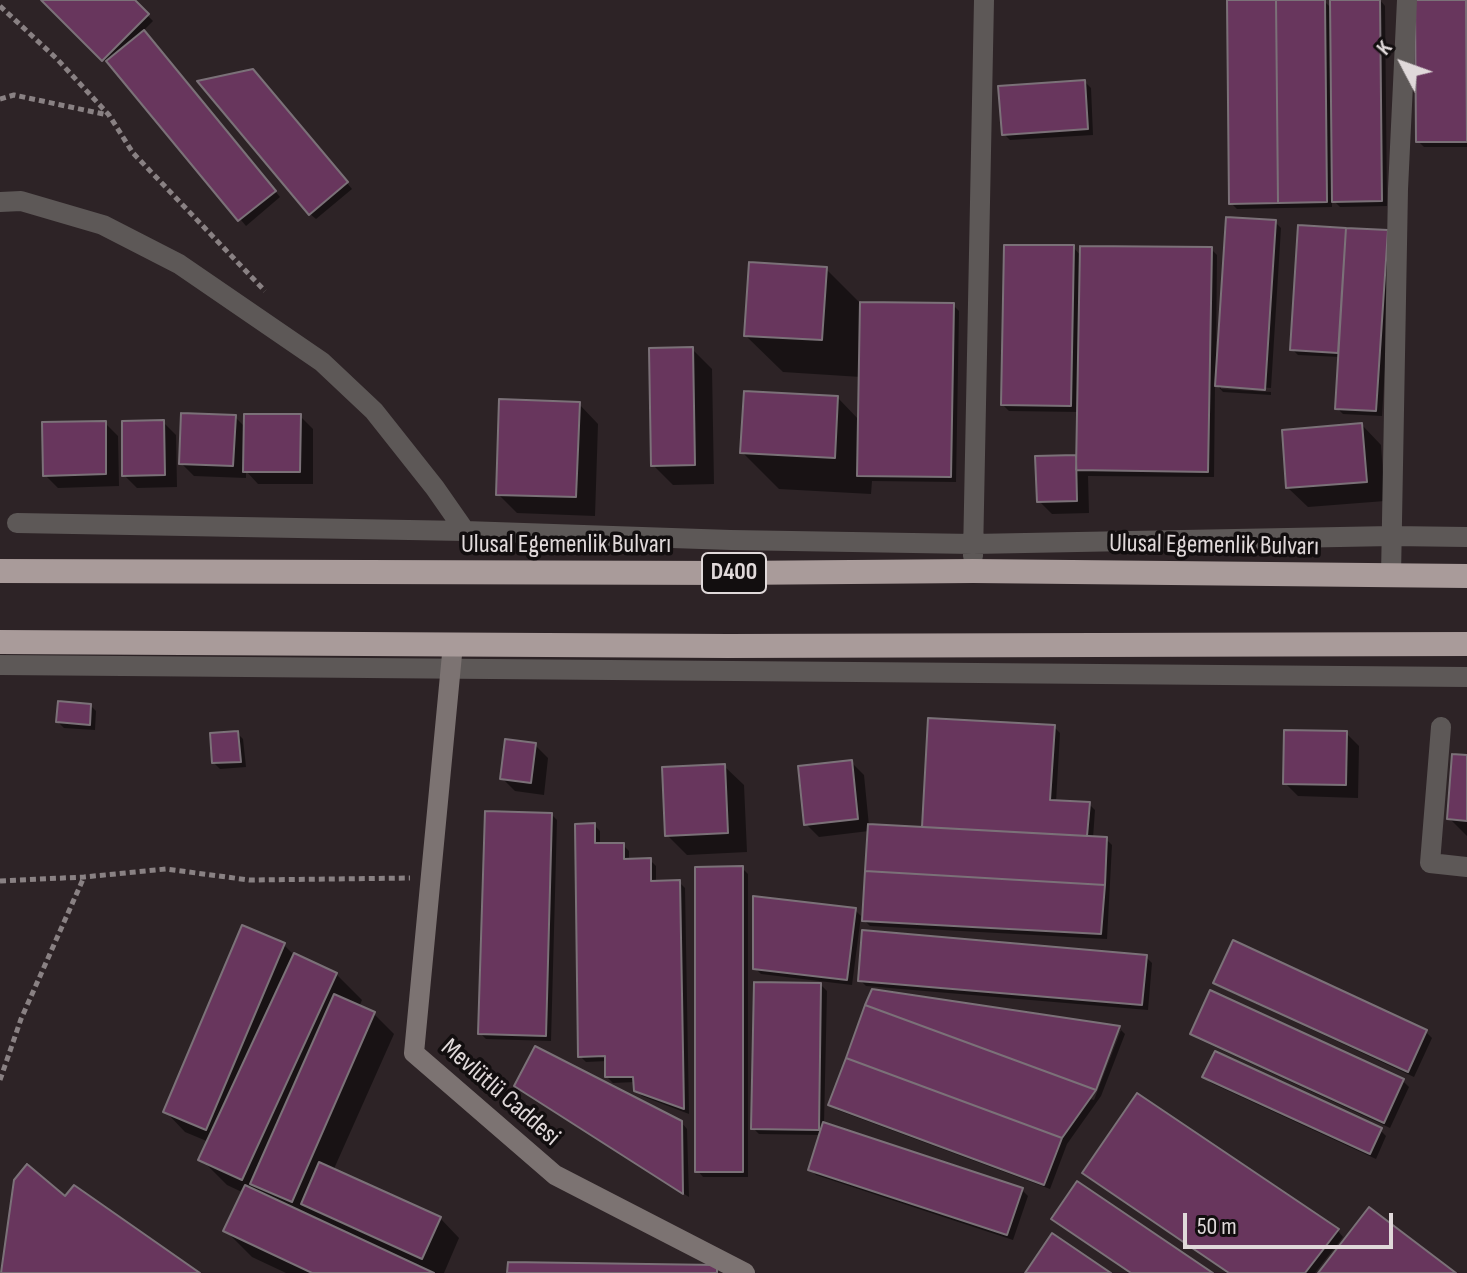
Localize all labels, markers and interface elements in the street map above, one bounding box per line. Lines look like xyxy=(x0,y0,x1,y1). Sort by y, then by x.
north arrow xyxy=(1363,24,1443,104)
text: K xyxy=(1371,35,1398,61)
street label: Ulusal Egemenlik Bulvarı xyxy=(461,529,671,561)
street label: Ulusal Egemenlik Bulvarı xyxy=(1109,529,1319,563)
road number: D400 xyxy=(702,553,766,593)
street label: Mevlütlü Caddesi xyxy=(434,1033,566,1153)
scale bar xyxy=(1187,1197,1397,1247)
text: 50 m xyxy=(1197,1212,1237,1241)

